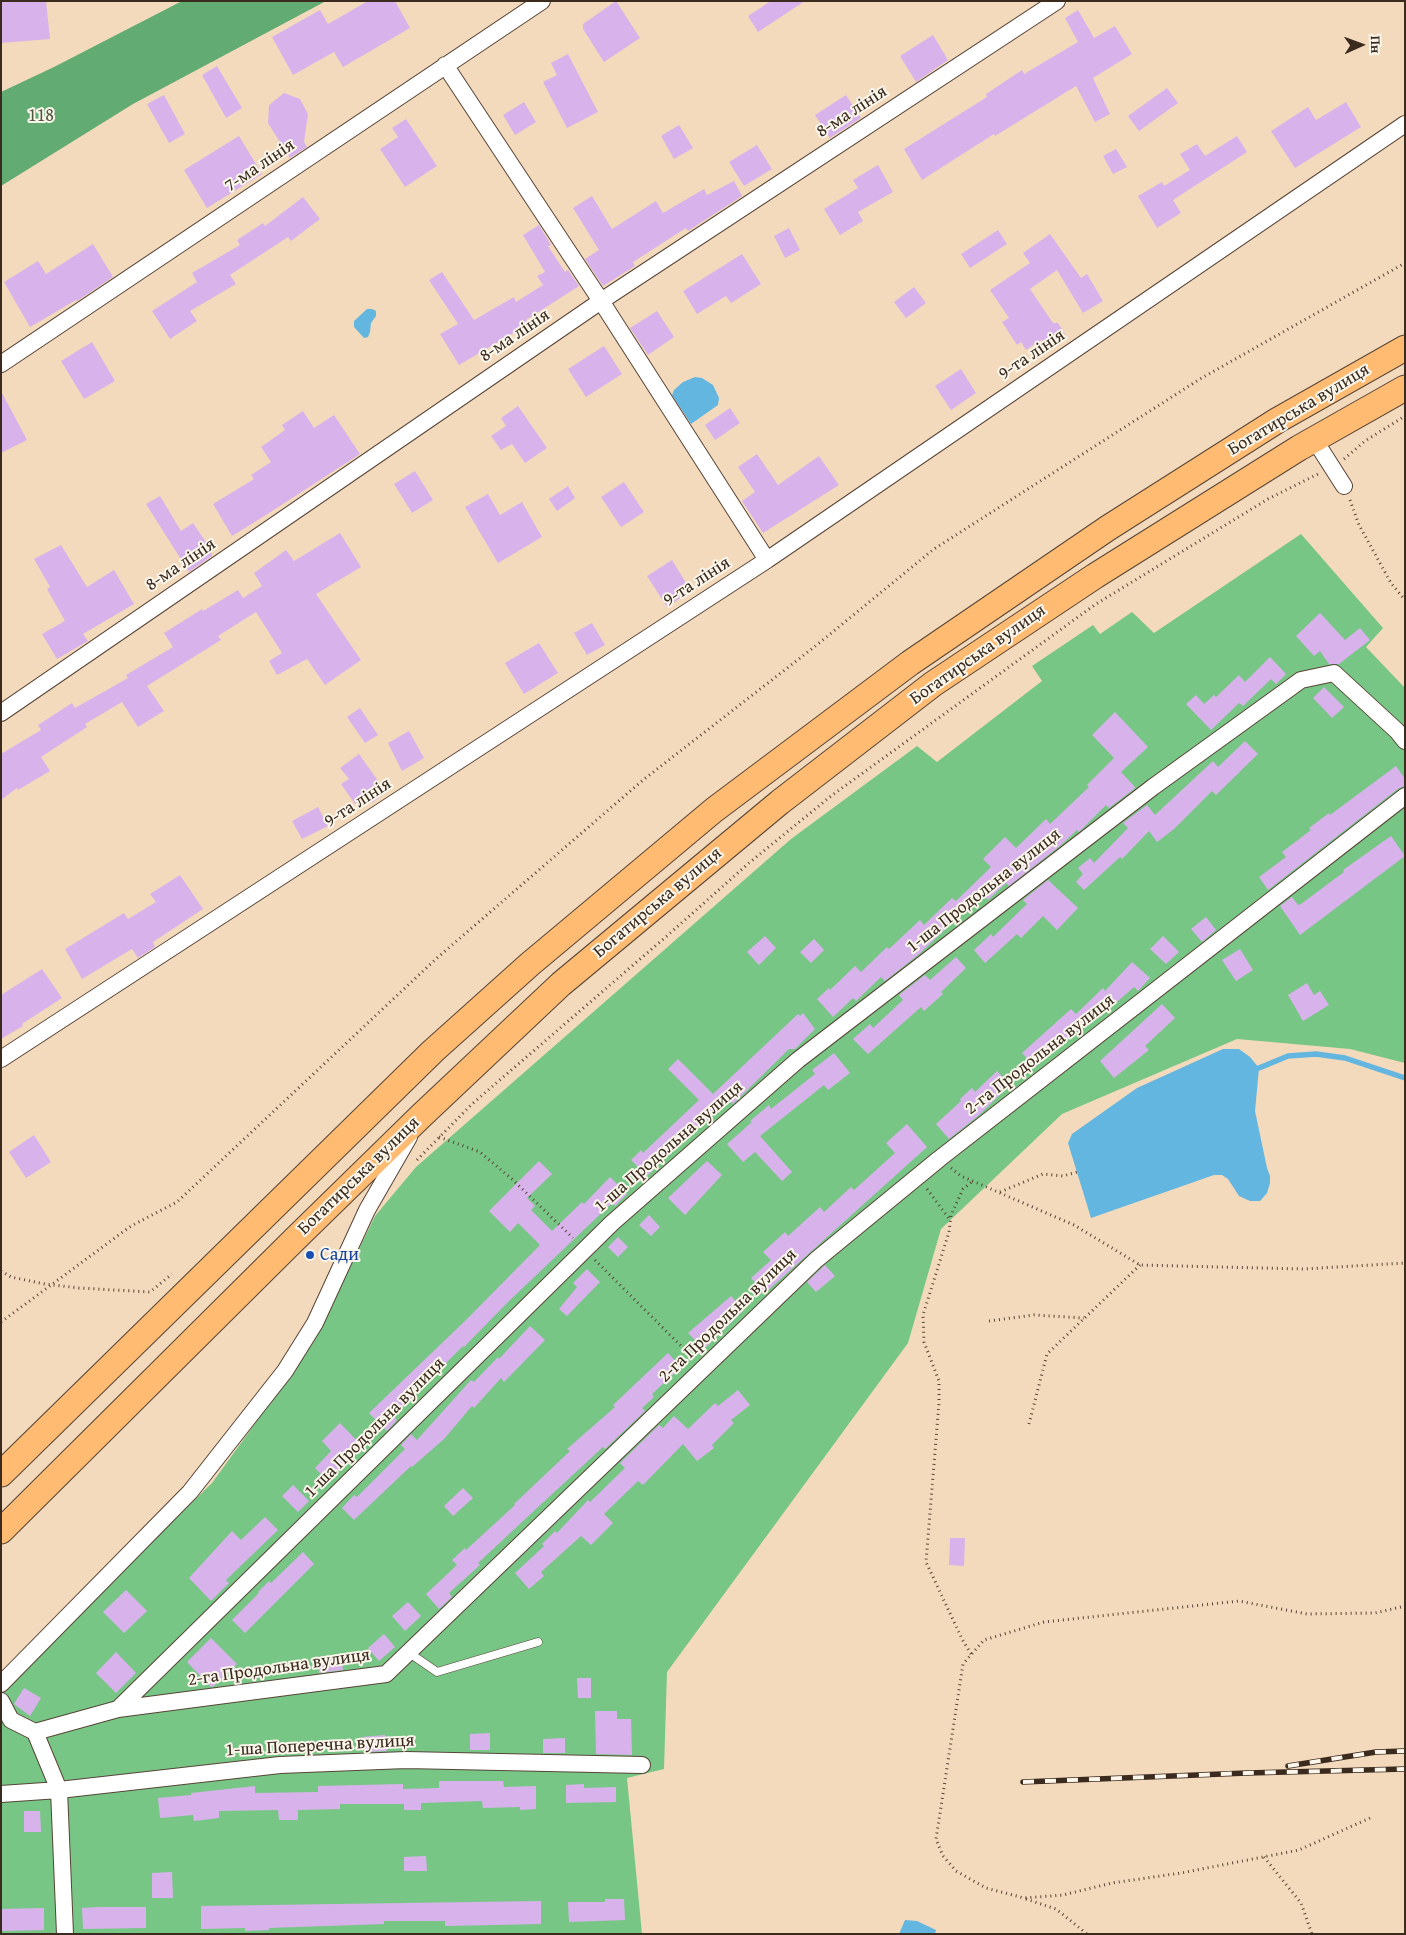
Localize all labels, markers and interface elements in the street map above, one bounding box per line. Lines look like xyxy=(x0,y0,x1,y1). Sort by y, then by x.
north arrow xyxy=(1336,20,1386,70)
text: Пн xyxy=(1366,35,1386,54)
street label: 8-ма лінія xyxy=(813,81,891,143)
park label: 118 xyxy=(28,105,54,127)
street label: 7-ма лінія xyxy=(221,135,299,197)
street label: 8-ма лінія xyxy=(476,305,554,367)
street label: 9-та лінія xyxy=(995,325,1069,385)
street label: Богатирська вулиця xyxy=(1224,359,1374,461)
street label: 8-ма лінія xyxy=(142,534,220,596)
street label: 9-та лінія xyxy=(659,552,735,612)
street label: Богатирська вулиця xyxy=(906,600,1050,710)
street label: 9-та лінія xyxy=(320,773,396,833)
street label: 1-ша Продольна вулиця xyxy=(903,824,1065,958)
street label: Богатирська вулиця xyxy=(589,843,727,963)
street label: 2-га Продольна вулиця xyxy=(961,990,1119,1120)
street label: 1-ша Продольна вулиця xyxy=(590,1077,748,1217)
street label: Богатирська вулиця xyxy=(294,1112,424,1240)
place label: Сади xyxy=(320,1244,359,1266)
street label: 2-га Продольна вулиця xyxy=(654,1244,802,1388)
marker: Сади xyxy=(304,1249,316,1261)
street label: 1-ша Продольна вулиця xyxy=(300,1353,450,1503)
street label: 2-га Продольна вулиця xyxy=(187,1645,371,1691)
street label: 1-ша Поперечна вулиця xyxy=(225,1730,415,1762)

